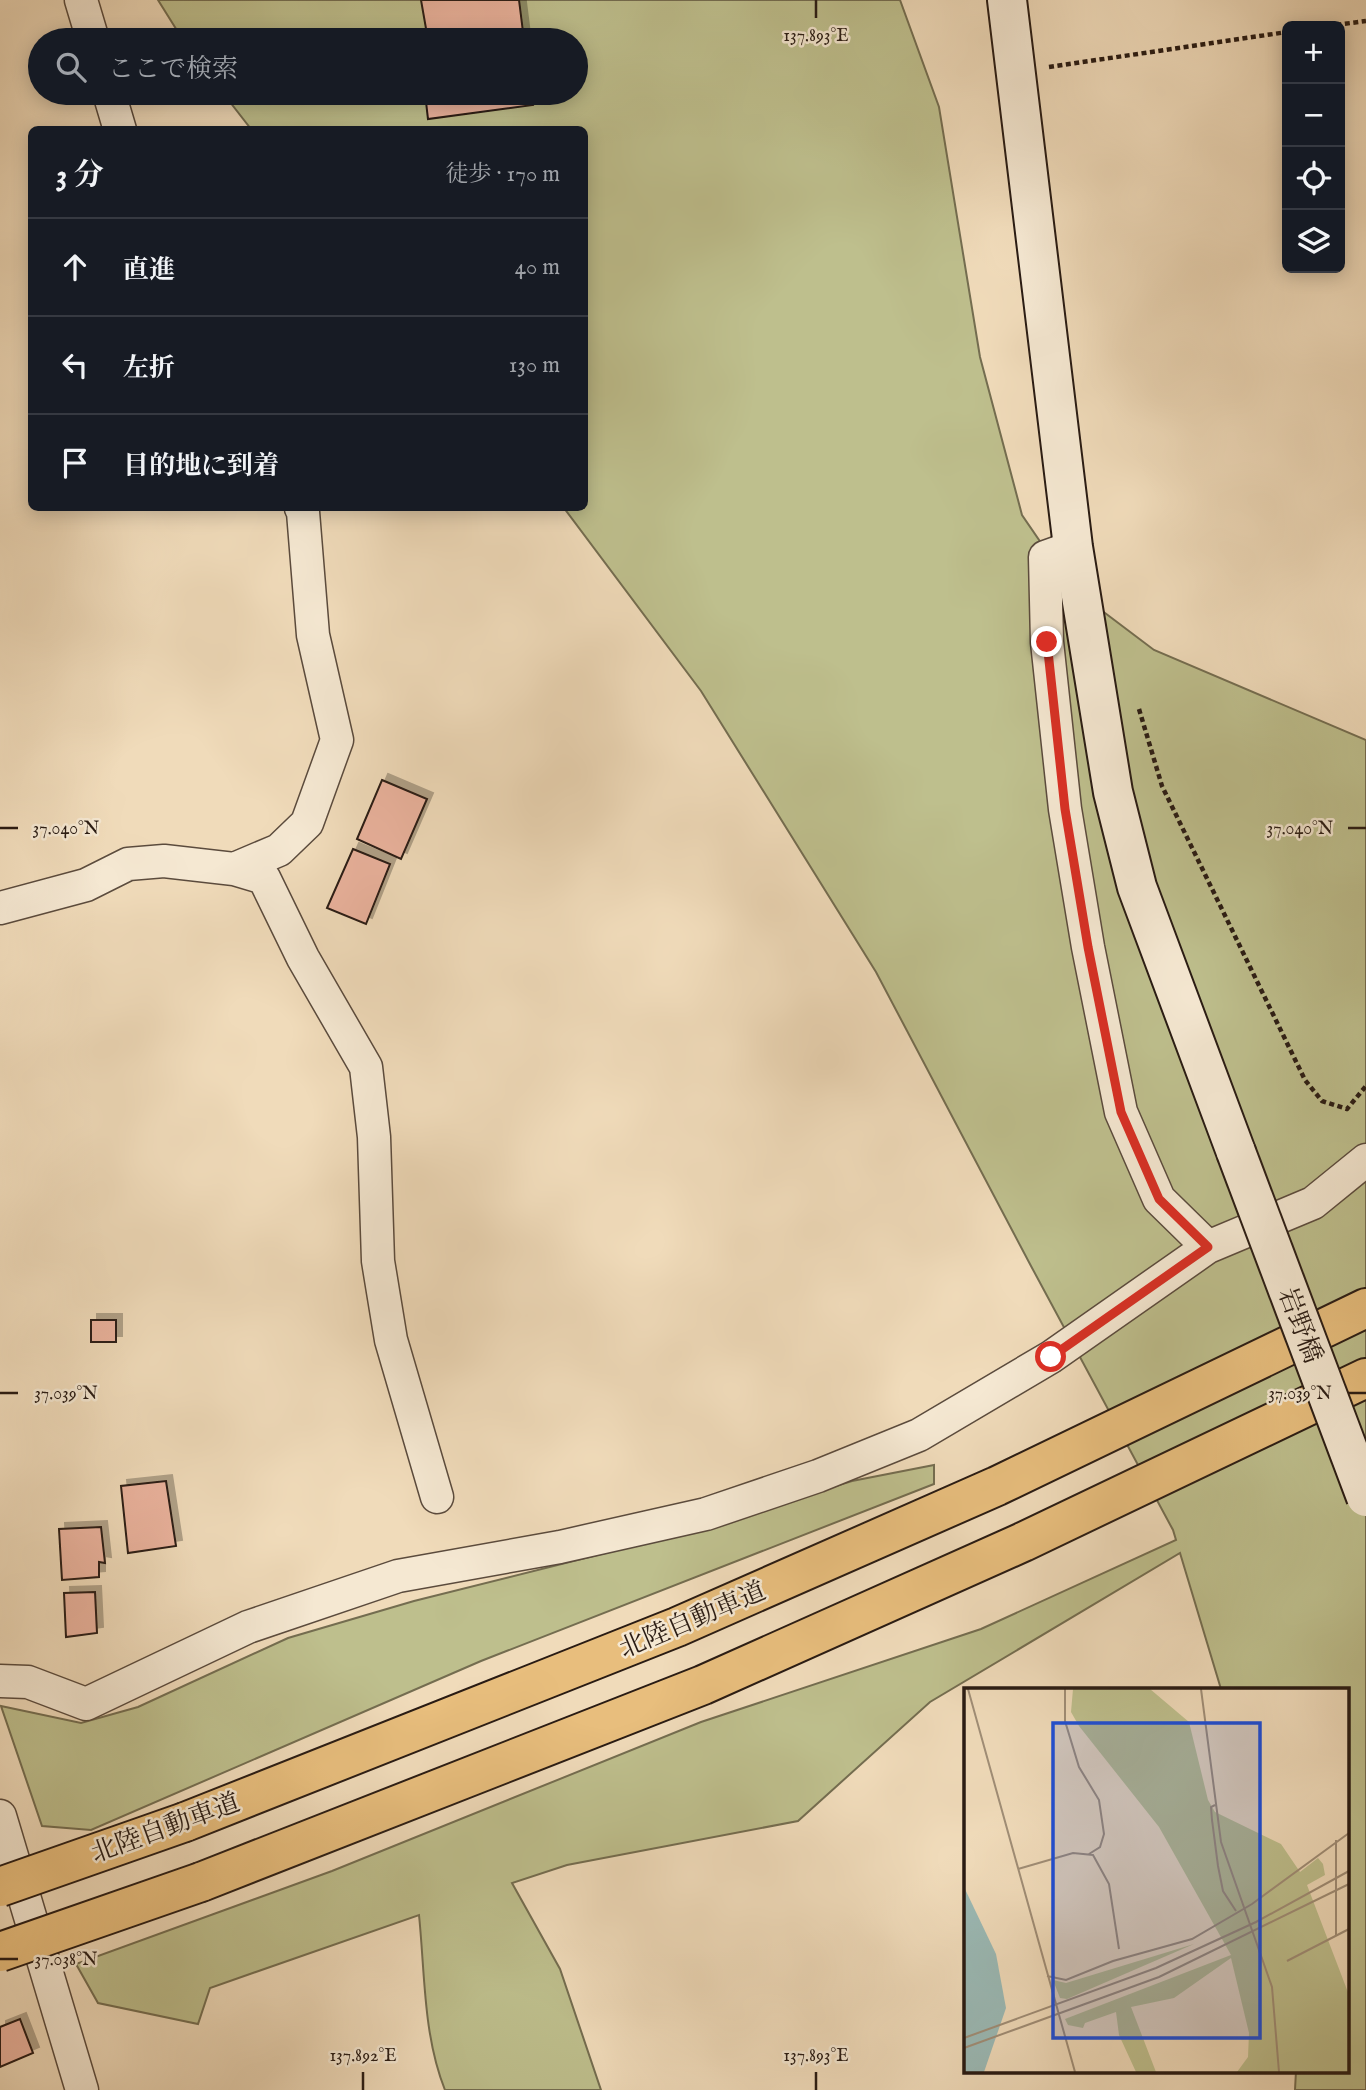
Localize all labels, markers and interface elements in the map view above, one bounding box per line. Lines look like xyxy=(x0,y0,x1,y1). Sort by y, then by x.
map controls xyxy=(1282,21,1345,273)
button: + xyxy=(1282,21,1345,84)
text: 137.893°E xyxy=(783,25,849,48)
search box xyxy=(28,28,588,105)
icon: search xyxy=(52,48,90,86)
text: ここで検索 xyxy=(108,53,238,86)
button: − xyxy=(1282,84,1345,147)
button: locate xyxy=(1282,147,1345,210)
text: 3 分 xyxy=(56,157,104,195)
text: 徒歩 · 170 m xyxy=(445,160,560,189)
button: layers xyxy=(1282,210,1345,273)
icon: ahead xyxy=(56,248,94,286)
text: 40 m xyxy=(515,253,560,282)
text: 直進 xyxy=(123,254,175,287)
icon: left xyxy=(56,346,94,384)
text: 130 m xyxy=(509,351,560,380)
text: 左折 xyxy=(123,352,175,385)
icon: arrive xyxy=(56,444,94,482)
text: 目的地に到着 xyxy=(123,450,279,483)
route end xyxy=(1031,626,1062,657)
text: 37.040°N xyxy=(33,818,100,841)
text: 37.040°N xyxy=(1267,818,1334,841)
street label: 岩野橋 xyxy=(1270,1283,1329,1368)
route start xyxy=(1035,1341,1066,1372)
text: 37.039°N xyxy=(34,1383,98,1406)
text: 37.039°N xyxy=(1268,1383,1332,1406)
street label: 北陸自動車道 xyxy=(614,1575,771,1666)
inset map xyxy=(964,1688,1348,2072)
street label: 北陸自動車道 xyxy=(87,1786,244,1871)
text: 37.038°N xyxy=(35,1949,98,1972)
text: 137.892°E xyxy=(329,2045,397,2068)
text: 137.893°E xyxy=(783,2045,849,2068)

